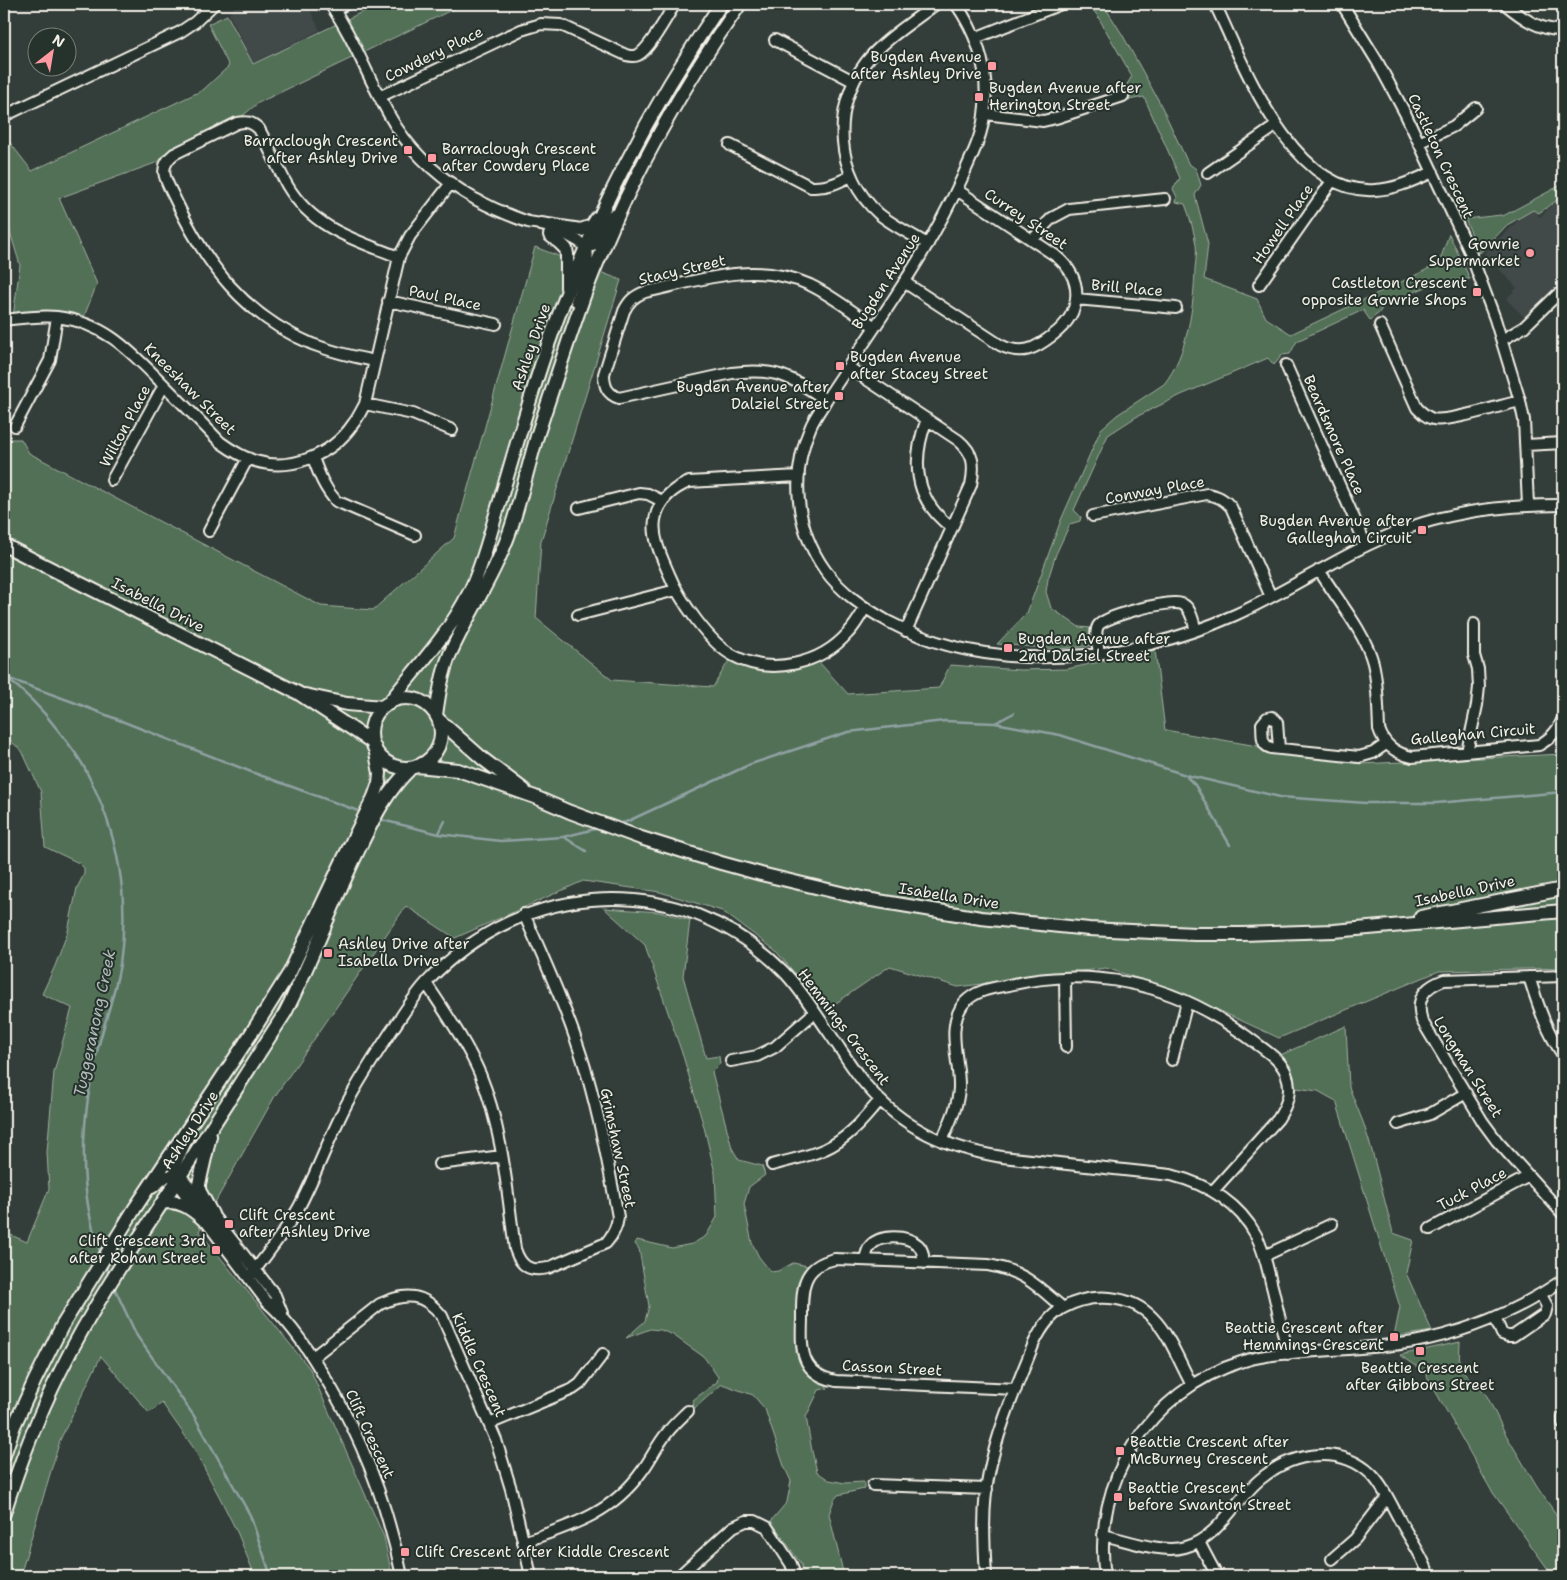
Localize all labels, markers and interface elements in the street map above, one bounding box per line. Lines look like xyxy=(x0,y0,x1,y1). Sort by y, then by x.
street label: Cowdery Place xyxy=(382,22,486,86)
north arrow xyxy=(28,28,78,78)
text: N xyxy=(49,30,68,51)
place label: Bugden Avenue after Ashley Drive xyxy=(850,47,982,84)
marker: Bugden Avenue after Ashley Drive xyxy=(986,60,998,72)
place label: Bugden Avenue after Herington Street xyxy=(989,78,1141,115)
street label: Castleton Crescent xyxy=(1403,90,1479,222)
marker: Bugden Avenue after Herington Street xyxy=(973,91,985,103)
place label: Barraclough Crescent after Ashley Drive xyxy=(244,131,398,168)
place label: Barraclough Crescent after Cowdery Place xyxy=(442,139,596,176)
marker: Barraclough Crescent after Ashley Drive xyxy=(402,144,414,156)
marker: Barraclough Crescent after Cowdery Place xyxy=(426,152,438,164)
street label: Howell Place xyxy=(1248,180,1318,268)
street label: Currey Street xyxy=(980,184,1072,254)
street label: Bugden Avenue xyxy=(847,229,925,333)
place label: Gowrie Supermarket xyxy=(1429,234,1520,271)
marker: Gowrie Supermarket xyxy=(1524,247,1536,259)
street label: Stacy Street xyxy=(637,250,727,290)
place label: Castleton Crescent opposite Gowrie Shops xyxy=(1301,273,1467,310)
street label: Brill Place xyxy=(1090,275,1164,301)
street label: Paul Place xyxy=(407,281,483,315)
marker: Castleton Crescent opposite Gowrie Shops xyxy=(1471,286,1483,298)
street label: Ashley Drive xyxy=(507,301,555,393)
street label: Kneeshaw Street xyxy=(140,339,240,439)
place label: Bugden Avenue after Stacey Street xyxy=(850,347,988,384)
marker: Bugden Avenue after Stacey Street xyxy=(834,360,846,372)
street label: Beardsmore Place xyxy=(1299,372,1369,498)
place label: Bugden Avenue after Dalziel Street xyxy=(677,377,829,414)
street label: Wilton Place xyxy=(95,381,155,471)
marker: Bugden Avenue after Dalziel Street xyxy=(833,390,845,402)
street label: Conway Place xyxy=(1104,471,1206,509)
place label: Bugden Avenue after Galleghan Circuit xyxy=(1260,511,1412,548)
marker: Bugden Avenue after Galleghan Circuit xyxy=(1416,524,1428,536)
street label: Isabella Drive xyxy=(108,573,208,637)
place label: Bugden Avenue after 2nd Dalziel Street xyxy=(1018,629,1170,666)
marker: Bugden Avenue after 2nd Dalziel Street xyxy=(1002,642,1014,654)
street label: Galleghan Circuit xyxy=(1410,719,1536,749)
street label: Isabella Drive xyxy=(1413,871,1517,911)
street label: Isabella Drive xyxy=(897,878,1001,914)
place label: Ashley Drive after Isabella Drive xyxy=(338,934,470,971)
water label: Tuggeranong Creek xyxy=(69,947,120,1099)
marker: Ashley Drive after Isabella Drive xyxy=(322,947,334,959)
street label: Hemmings Crescent xyxy=(794,965,894,1089)
street label: Longman Street xyxy=(1429,1013,1507,1121)
street label: Grimshaw Street xyxy=(595,1086,641,1210)
street label: Ashley Drive xyxy=(157,1087,223,1173)
street label: Tuck Place xyxy=(1434,1162,1510,1216)
place label: Clift Crescent after Ashley Drive xyxy=(239,1205,371,1242)
marker: Clift Crescent after Ashley Drive xyxy=(223,1218,235,1230)
place label: Clift Crescent 3rd after Rohan Street xyxy=(69,1231,206,1268)
marker: Clift Crescent 3rd after Rohan Street xyxy=(210,1244,222,1256)
street label: Kiddle Crescent xyxy=(447,1310,511,1420)
place label: Beattie Crescent after Hemmings Crescent xyxy=(1225,1318,1384,1355)
marker: Beattie Crescent after Hemmings Crescent xyxy=(1388,1331,1400,1343)
marker: Beattie Crescent after Gibbons Street xyxy=(1414,1345,1426,1357)
street label: Casson Street xyxy=(842,1355,942,1381)
place label: Beattie Crescent after Gibbons Street xyxy=(1346,1358,1494,1395)
street label: Clift Crescent xyxy=(341,1386,399,1482)
place label: Beattie Crescent after McBurney Crescent xyxy=(1130,1432,1289,1469)
marker: Beattie Crescent after McBurney Crescent xyxy=(1114,1445,1126,1457)
place label: Beattie Crescent before Swanton Street xyxy=(1128,1478,1291,1515)
marker: Beattie Crescent before Swanton Street xyxy=(1112,1491,1124,1503)
place label: Clift Crescent after Kiddle Crescent xyxy=(415,1542,670,1562)
marker: Clift Crescent after Kiddle Crescent xyxy=(399,1546,411,1558)

